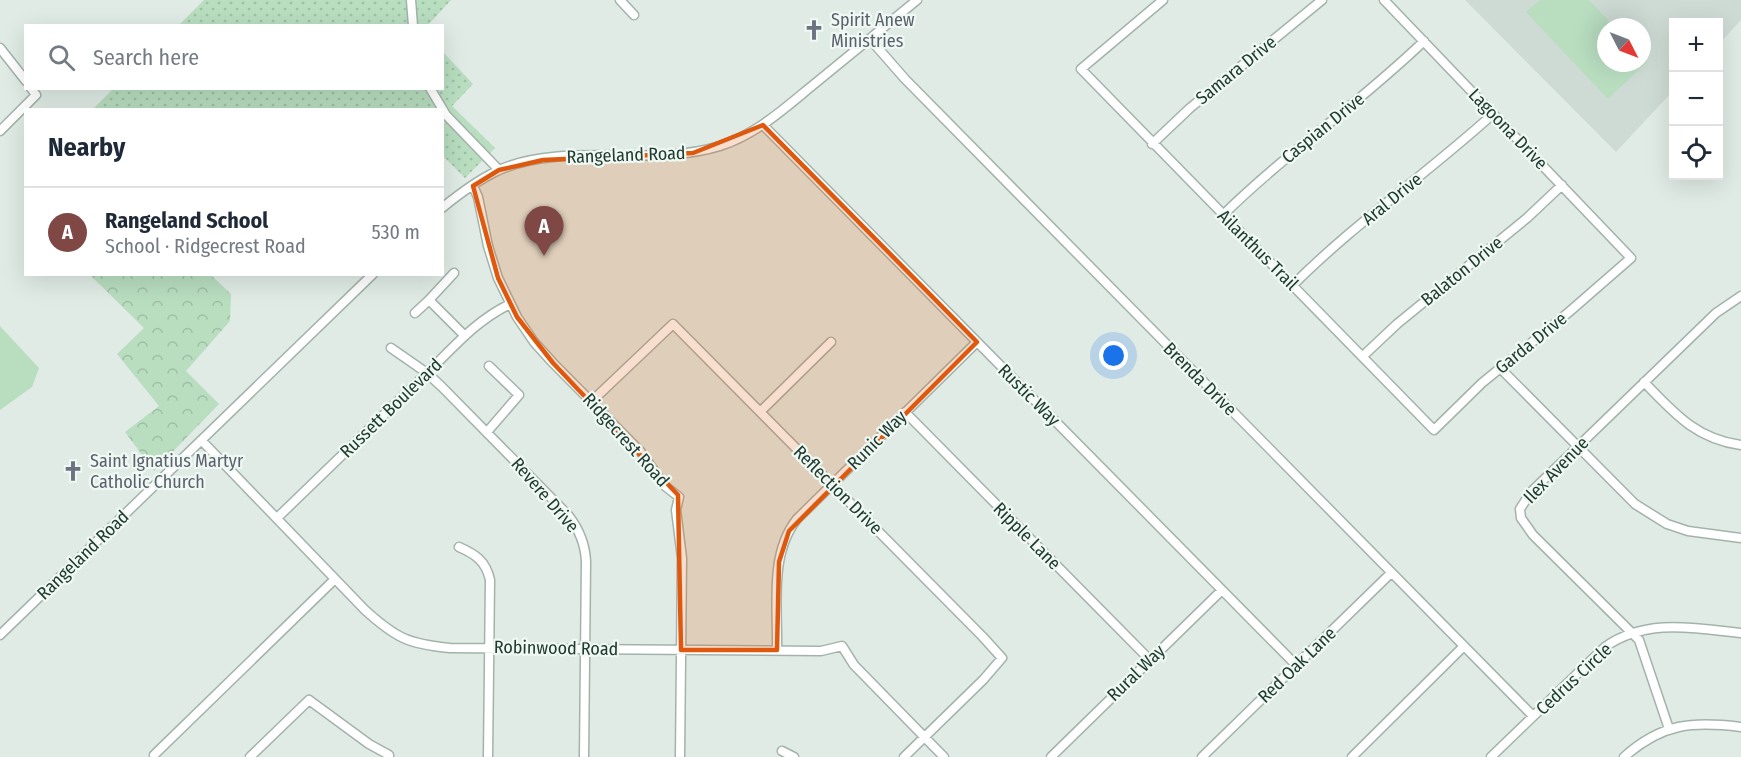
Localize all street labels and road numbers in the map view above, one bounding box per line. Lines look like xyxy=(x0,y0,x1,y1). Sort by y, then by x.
street label: Samara Drive xyxy=(1191,31,1281,109)
street label: Lagoona Drive xyxy=(1464,84,1552,174)
street label: Caspian Drive xyxy=(1277,88,1369,168)
street label: Rangeland Road xyxy=(566,142,686,168)
street label: Aral Drive xyxy=(1358,168,1427,230)
street label: Ailanthus Trail xyxy=(1213,205,1303,295)
street label: Balaton Drive xyxy=(1417,231,1507,311)
street label: Garda Drive xyxy=(1491,307,1571,379)
street label: Brenda Drive xyxy=(1159,338,1241,420)
street label: Russett Boulevard xyxy=(335,354,447,462)
street label: Rustic Way xyxy=(993,359,1065,431)
street label: Ridgecrest Road xyxy=(578,389,674,491)
street label: Runic Way xyxy=(843,406,911,474)
street label: Ilex Avenue xyxy=(1519,432,1593,508)
street label: Reflection Drive xyxy=(789,441,887,539)
street label: Revere Drive xyxy=(506,453,584,537)
street label: Ripple Lane xyxy=(989,498,1065,574)
street label: Rangeland Road xyxy=(32,506,134,604)
street label: Red Oak Lane xyxy=(1253,622,1341,708)
street label: Robinwood Road xyxy=(494,636,618,660)
street label: Cedrus Circle xyxy=(1532,638,1617,720)
street label: Rural Way xyxy=(1102,640,1170,706)

